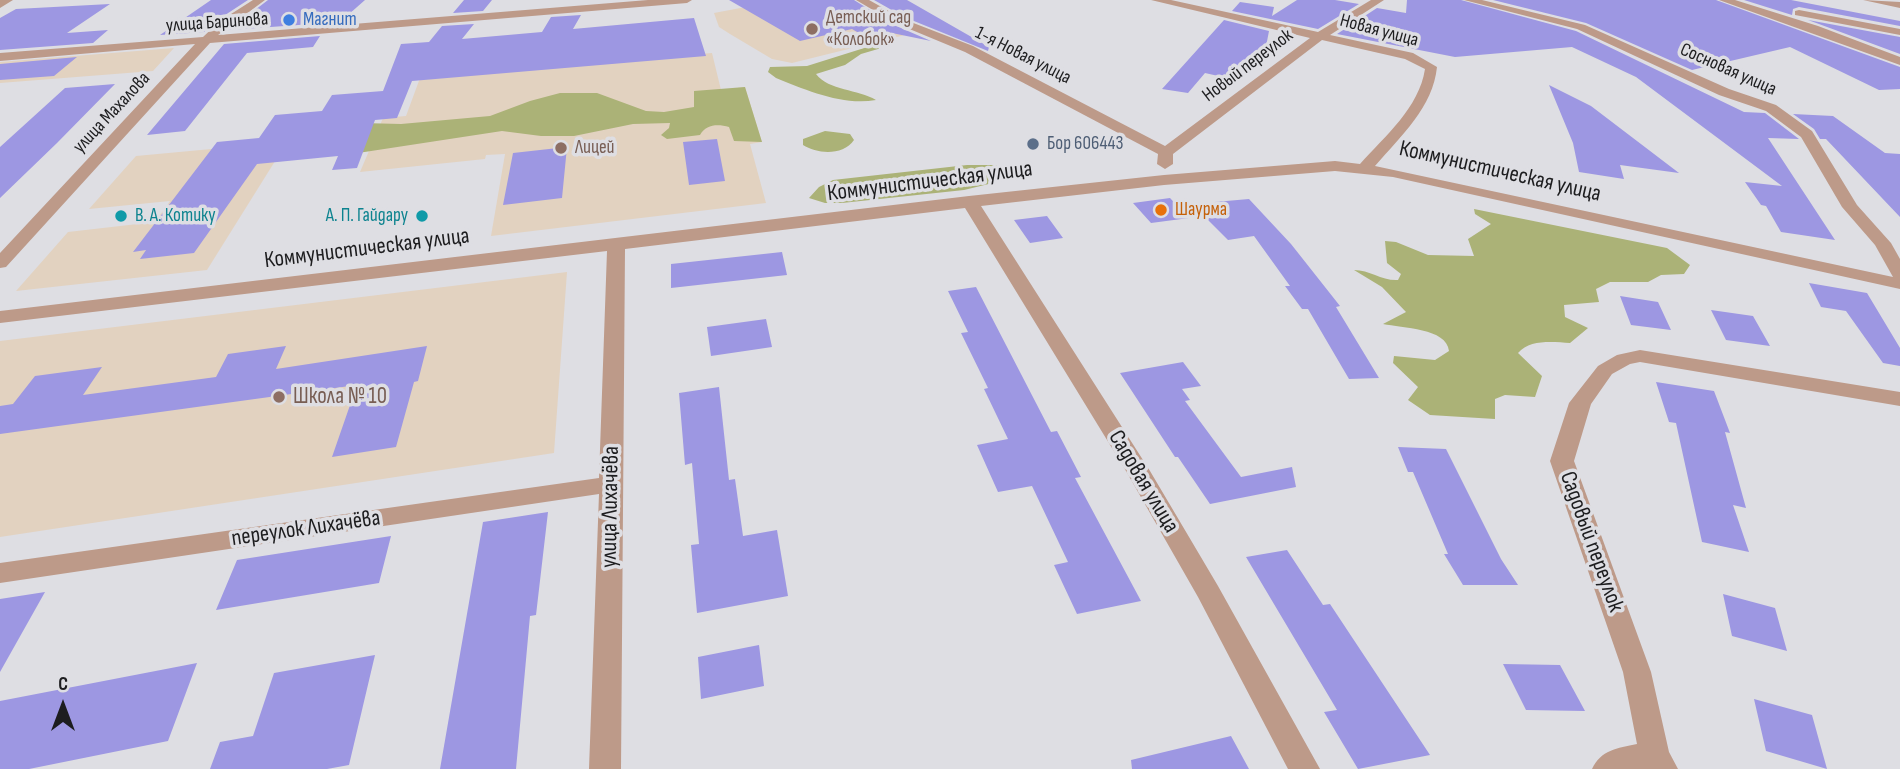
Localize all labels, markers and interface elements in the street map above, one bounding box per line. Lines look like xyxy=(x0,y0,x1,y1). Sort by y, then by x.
place label: Детский сад «Колобок» xyxy=(826,7,911,51)
street label: улица Баринова xyxy=(165,8,269,38)
place label: Магнит xyxy=(303,9,357,31)
street label: Новая улица xyxy=(1337,10,1421,52)
marker: Магнит xyxy=(281,12,297,28)
marker: Детский сад «Колобок» xyxy=(804,21,820,37)
street label: 1-я Новая улица xyxy=(971,22,1075,90)
street label: Новый переулок xyxy=(1198,25,1298,107)
street label: Сосновая улица xyxy=(1676,39,1780,101)
street label: улица Махалова xyxy=(69,68,155,158)
place label: Бор 606443 xyxy=(1047,133,1124,155)
street label: Коммунистическая улица xyxy=(1396,135,1604,209)
marker: Бор 606443 xyxy=(1025,136,1041,152)
place label: Лицей xyxy=(575,137,615,159)
marker: Лицей xyxy=(553,140,569,156)
street label: Коммунистическая улица xyxy=(826,156,1034,208)
place label: Шаурма xyxy=(1175,199,1227,221)
marker: Шаурма xyxy=(1153,202,1169,218)
place label: В. А. Котику xyxy=(135,205,216,227)
place label: А. П. Гайдару xyxy=(326,205,408,227)
marker: В. А. Котику xyxy=(113,208,129,224)
marker: А. П. Гайдару xyxy=(414,208,430,224)
street label: Коммунистическая улица xyxy=(263,223,471,275)
place label: Школа № 10 xyxy=(293,383,387,411)
marker: Школа № 10 xyxy=(271,389,287,405)
street label: Садовая улица xyxy=(1102,426,1184,538)
street label: улица Лихачёва xyxy=(596,446,626,568)
street label: Садовый переулок xyxy=(1553,468,1629,616)
street label: переулок Лихачёва xyxy=(230,505,382,553)
north arrow xyxy=(28,671,98,741)
text: С xyxy=(58,673,68,696)

